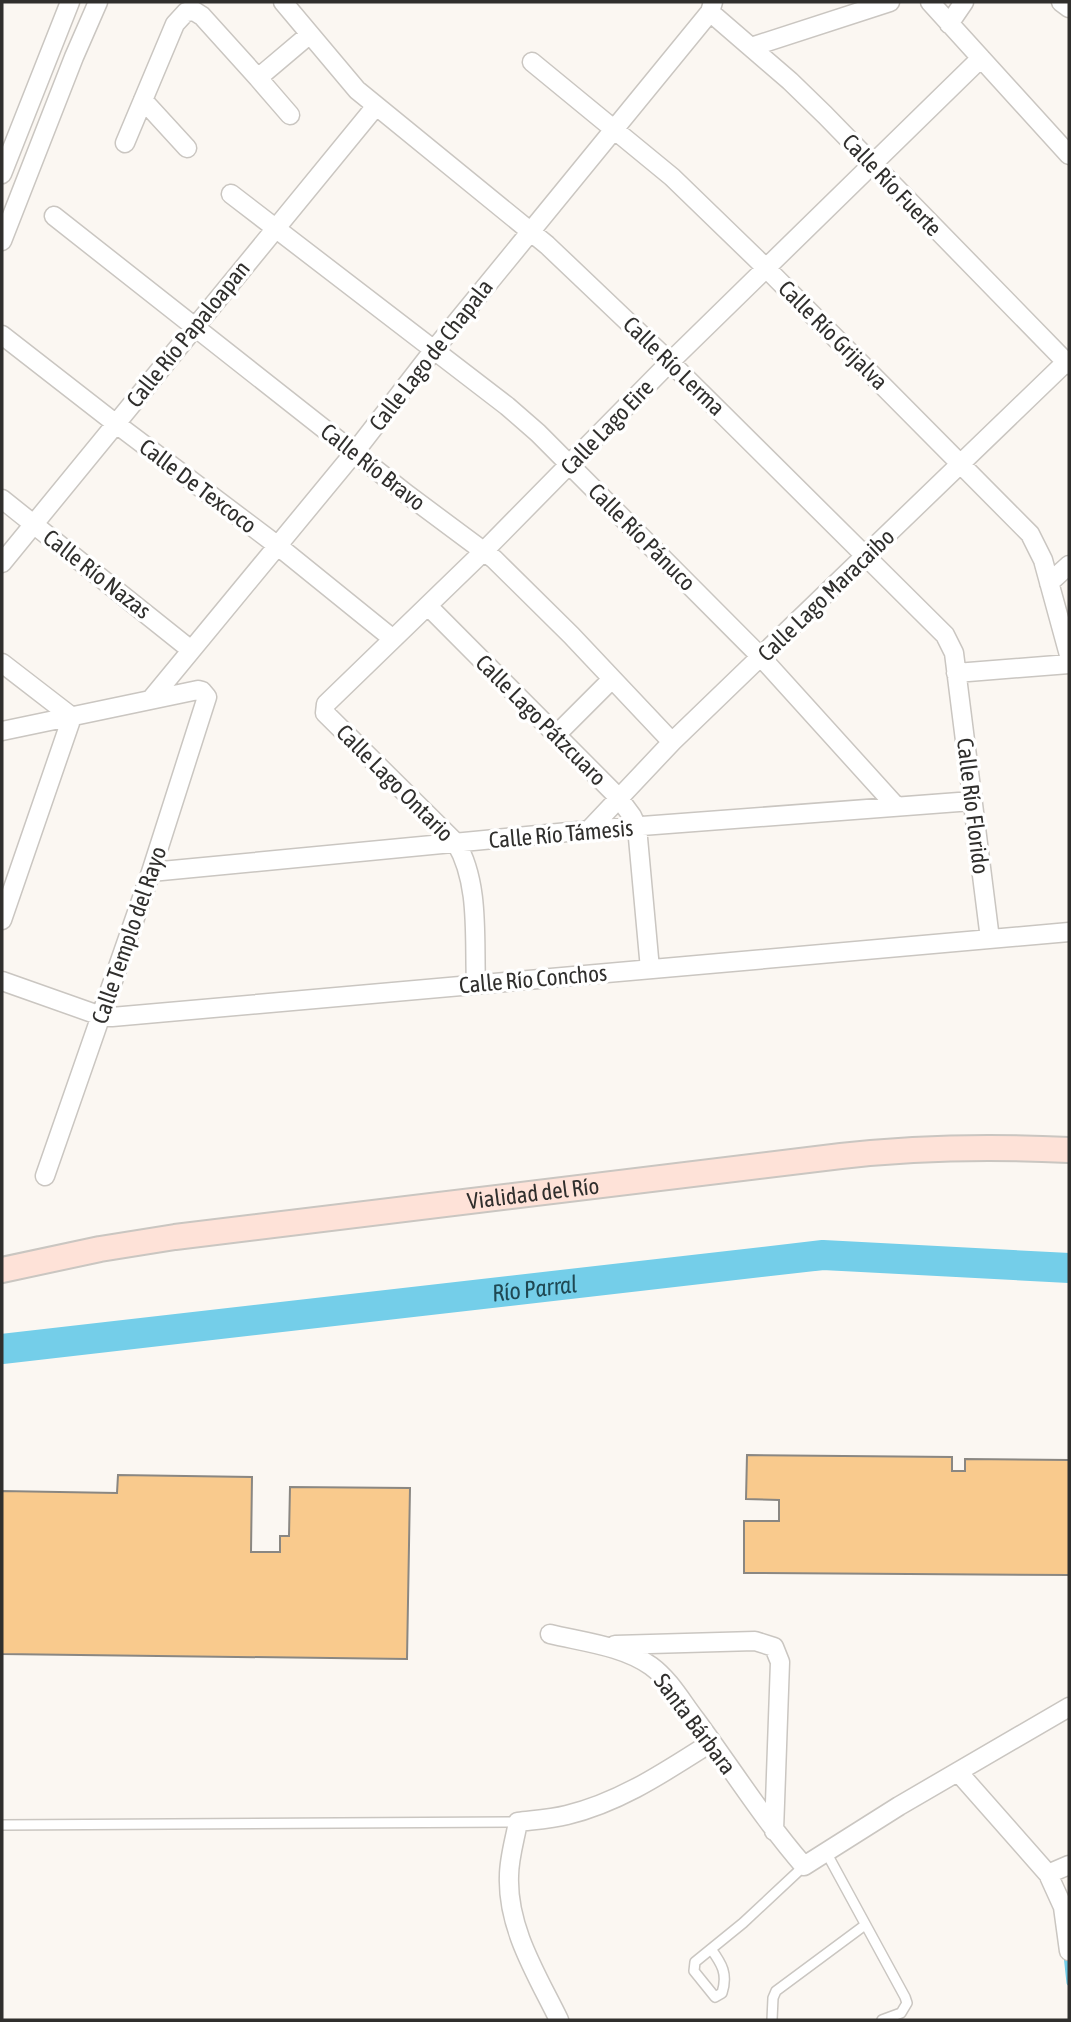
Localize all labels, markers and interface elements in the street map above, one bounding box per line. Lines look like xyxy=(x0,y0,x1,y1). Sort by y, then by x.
street label: Calle Río Fuerte xyxy=(837,129,947,241)
street label: Calle Río Papaloapan xyxy=(121,256,255,412)
street label: Calle Lago de Chapala xyxy=(364,274,498,436)
street label: Calle Río Grijalva xyxy=(773,275,893,395)
street label: Calle Río Lerma xyxy=(618,311,730,421)
street label: Calle Lago Eire xyxy=(555,374,659,480)
street label: Calle Río Bravo xyxy=(316,418,430,516)
street label: Calle De Texcoco xyxy=(134,434,262,538)
street label: Calle Río Pánuco xyxy=(583,478,701,596)
street label: Calle Río Nazas xyxy=(38,524,156,624)
street label: Calle Lago Maracaibo xyxy=(753,524,899,666)
street label: Calle Lago Pátzcuaro xyxy=(470,649,612,791)
street label: Calle Lago Ontario xyxy=(331,719,459,847)
street label: Calle Río Florido xyxy=(952,736,994,876)
street label: Calle Río Támesis xyxy=(488,815,634,853)
street label: Calle Templo del Rayo xyxy=(86,843,172,1027)
street label: Calle Río Conchos xyxy=(458,960,608,998)
street label: Vialidad del Río xyxy=(466,1173,601,1214)
water label: Río Parral xyxy=(490,1270,579,1306)
street label: Santa Bárbara xyxy=(649,1669,741,1779)

